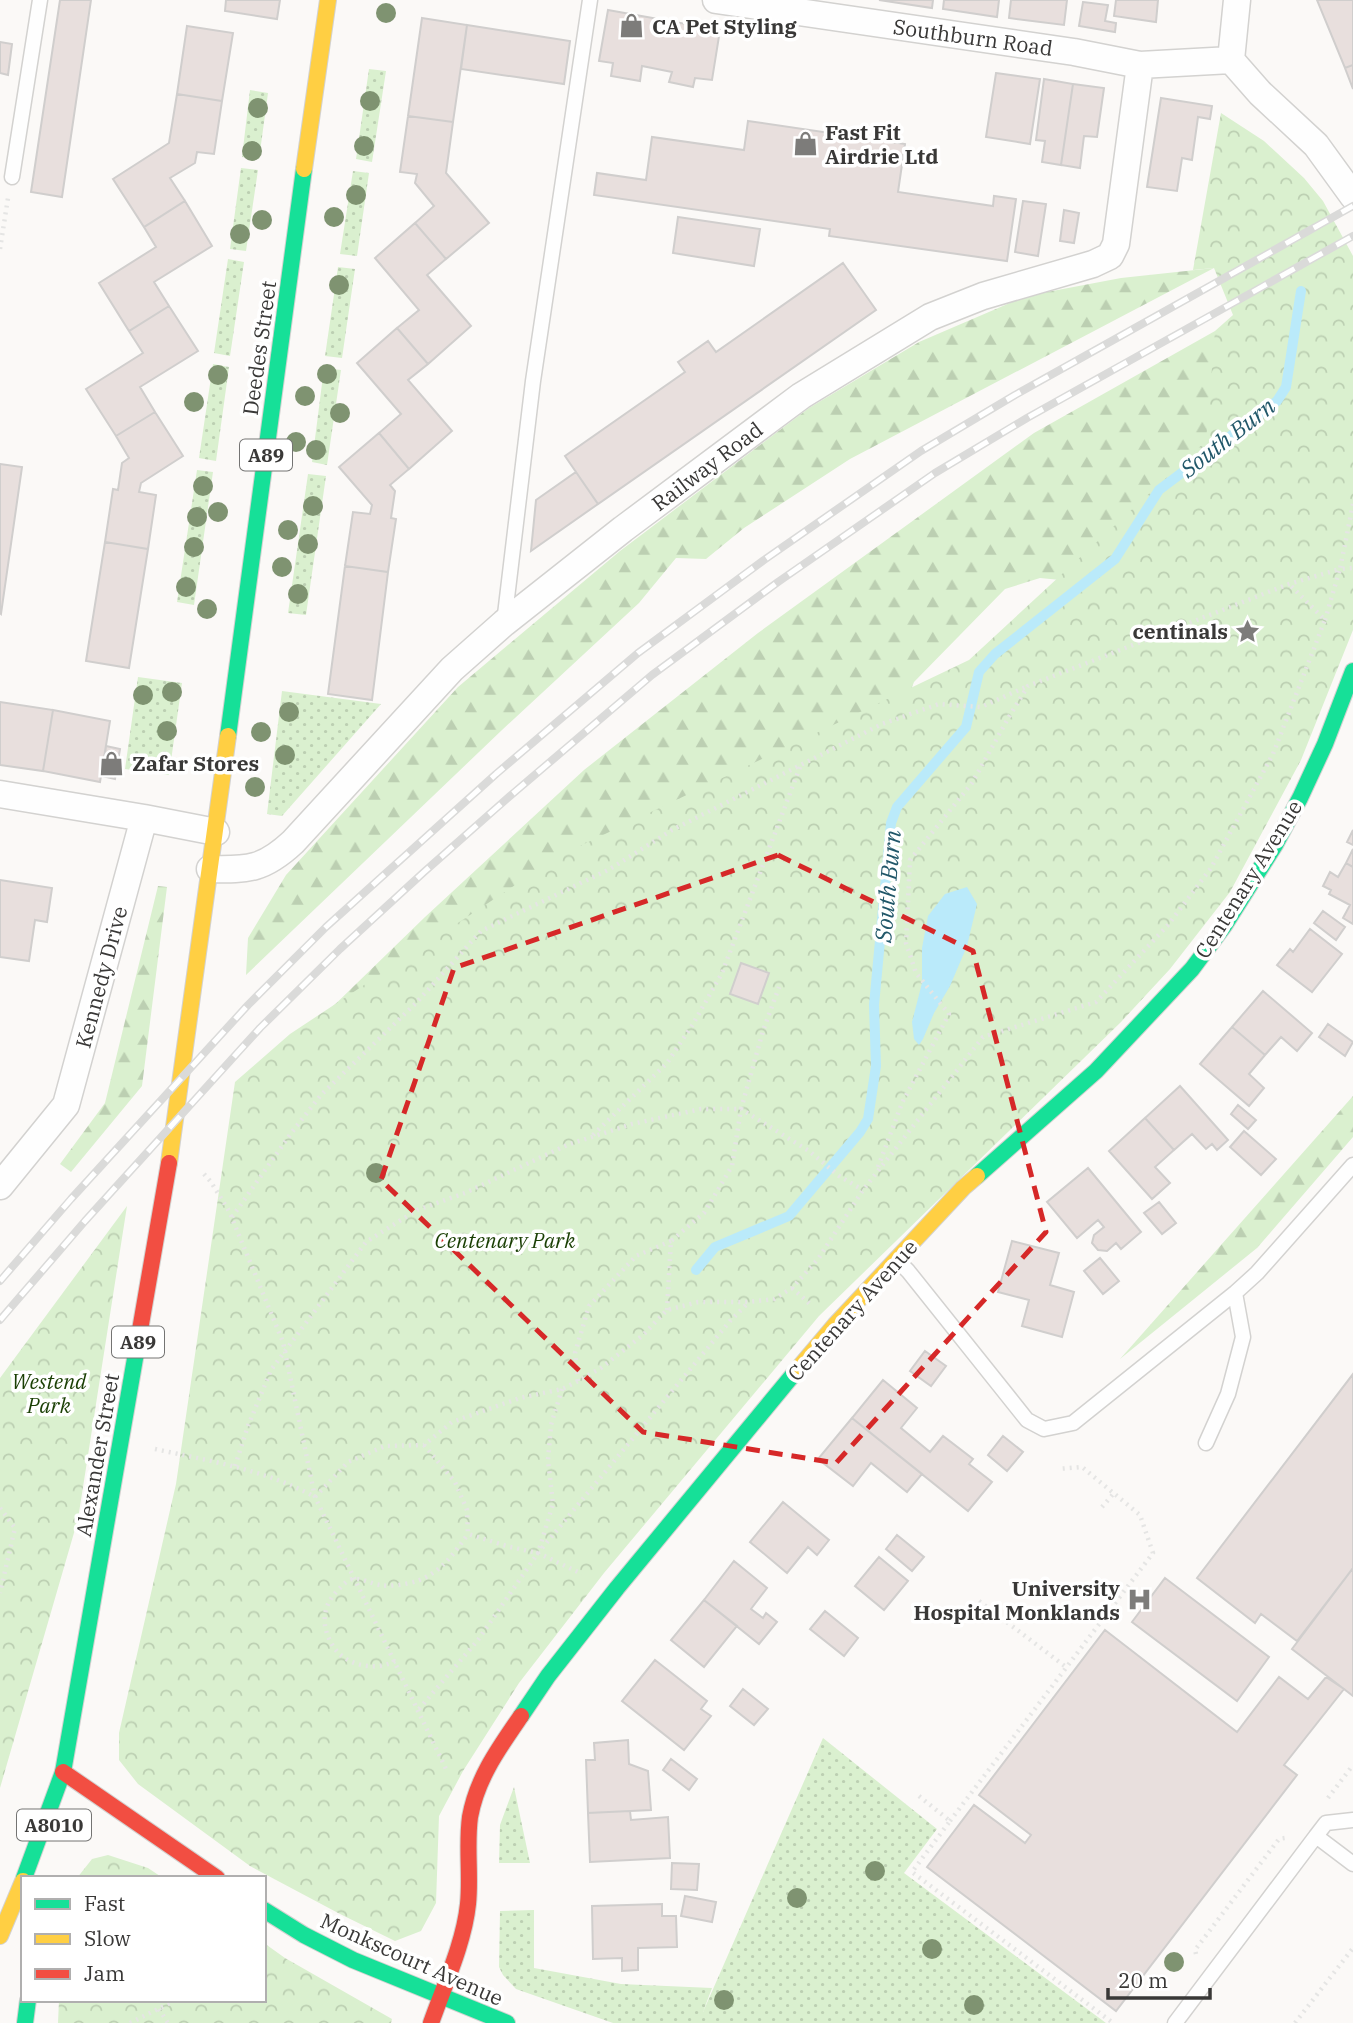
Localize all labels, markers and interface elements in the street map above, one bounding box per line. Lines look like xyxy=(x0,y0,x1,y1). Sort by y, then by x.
shop icon: CA Pet Styling xyxy=(618,12,646,40)
place label: CA Pet Styling xyxy=(652,12,797,40)
street label: Southburn Road xyxy=(891,12,1055,62)
place label: Fast Fit Airdrie Ltd xyxy=(825,118,938,170)
shop icon: Fast Fit Airdrie Ltd xyxy=(791,130,819,158)
street label: Deedes Street xyxy=(236,279,282,417)
water label: South Burn xyxy=(1173,390,1281,484)
street label: Railway Road xyxy=(646,415,768,517)
road number: A89 xyxy=(240,440,292,470)
place label: centinals xyxy=(1133,617,1228,645)
place icon: centinals xyxy=(1234,617,1262,645)
shop icon: Zafar Stores xyxy=(98,749,126,777)
place label: Zafar Stores xyxy=(132,749,259,777)
street label: Centenary Avenue xyxy=(1188,795,1308,963)
water label: South Burn xyxy=(867,829,907,944)
street label: Kennedy Drive xyxy=(69,903,133,1051)
park label: Centenary Park xyxy=(435,1226,576,1254)
street label: Centenary Avenue xyxy=(781,1233,923,1387)
road number: A89 xyxy=(112,1326,164,1358)
park label: Westend Park xyxy=(12,1367,87,1419)
street label: Alexander Street xyxy=(69,1371,125,1539)
place label: University Hospital Monklands xyxy=(914,1574,1120,1626)
hospital icon: University Hospital Monklands xyxy=(1126,1586,1154,1614)
road number: A8010 xyxy=(17,1810,91,1840)
legend xyxy=(21,1876,266,2002)
text: Fast xyxy=(84,1889,125,1917)
street label: Monkscourt Avenue xyxy=(316,1906,508,2012)
text: Slow xyxy=(84,1924,131,1952)
scale bar xyxy=(1108,1956,1210,2000)
text: Jam xyxy=(84,1959,125,1987)
text: 20 m xyxy=(1118,1966,1168,1994)

